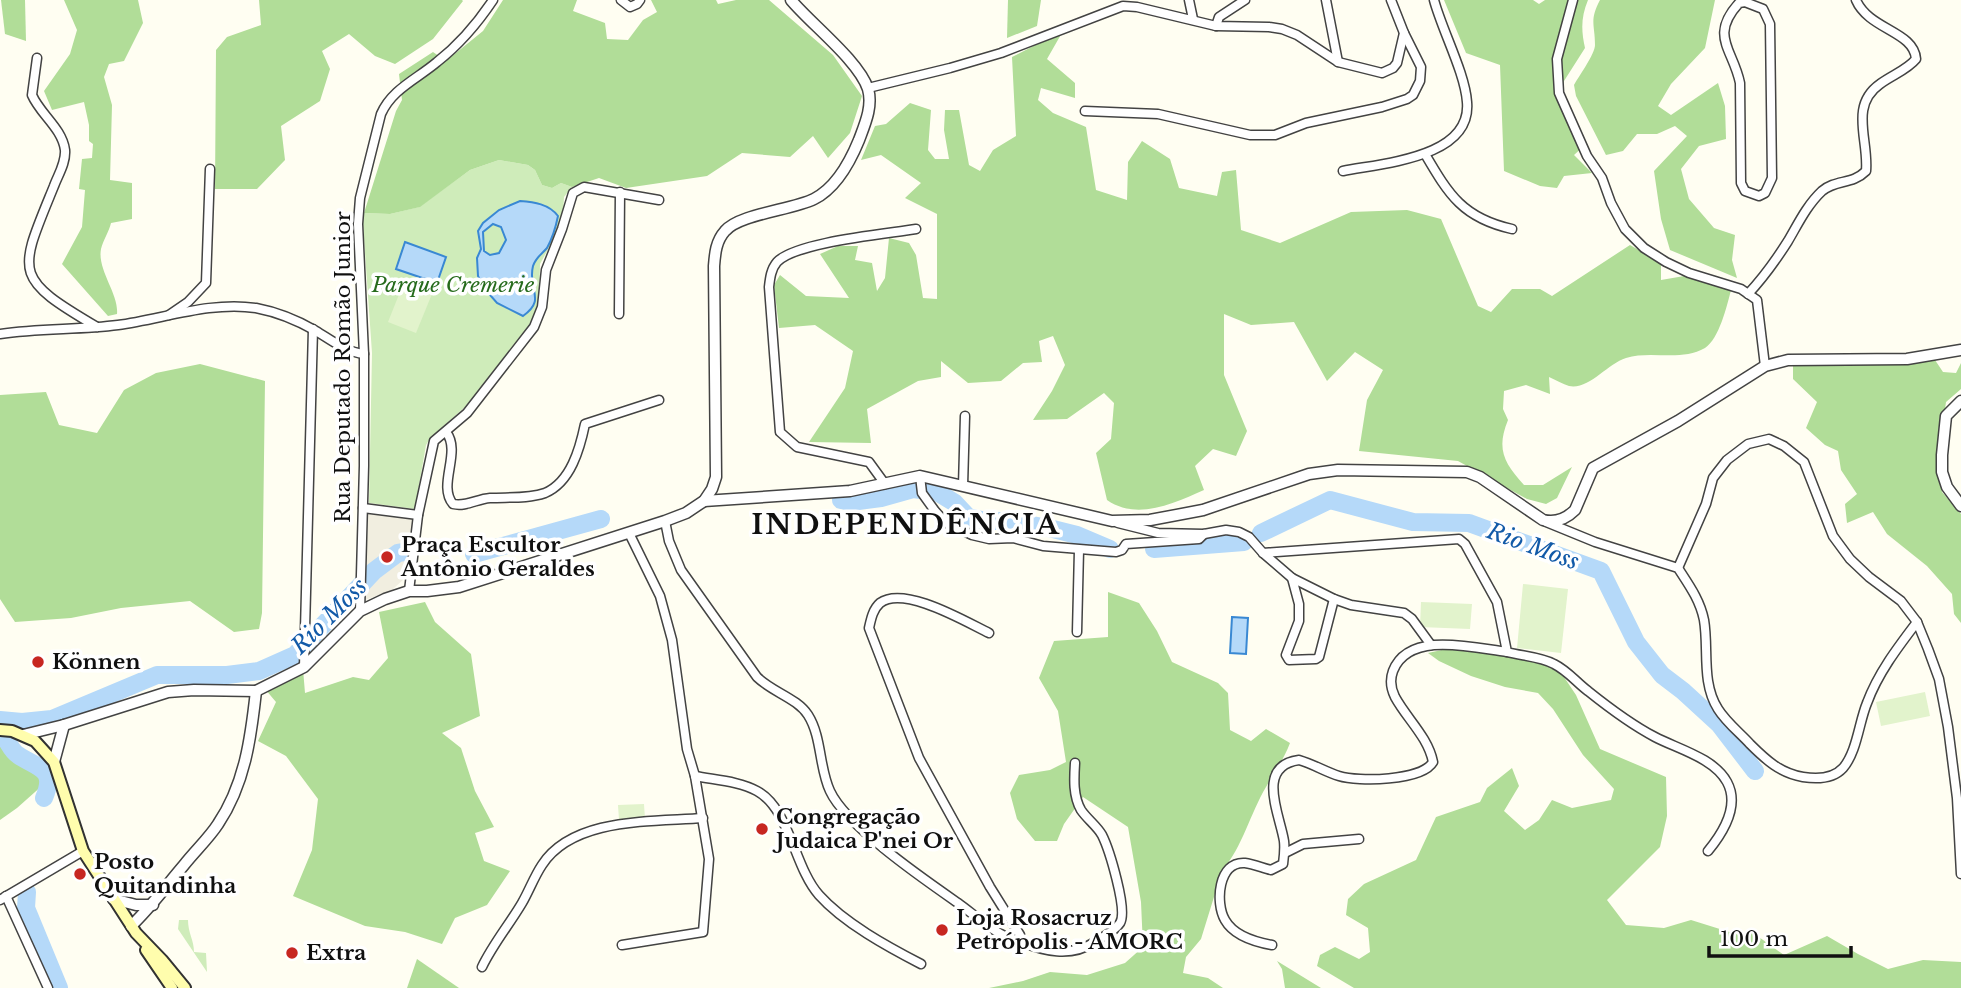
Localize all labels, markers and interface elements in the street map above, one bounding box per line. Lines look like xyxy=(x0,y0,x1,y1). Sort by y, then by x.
street label: Rua Deputado Romão Junior xyxy=(330,211,356,523)
park label: Parque Cremerie xyxy=(371,272,535,298)
district label: INDEPENDÊNCIA xyxy=(751,507,1061,542)
water label: Rio Moss xyxy=(1482,516,1583,576)
place label: Praça Escultor Antônio Geraldes xyxy=(400,532,595,582)
marker: Praça Escultor Antônio Geraldes xyxy=(379,549,395,565)
water label: Rio Moss xyxy=(285,572,373,660)
place label: Können xyxy=(52,649,141,675)
marker: Können xyxy=(30,654,46,670)
place label: Congregação Judaica P'nei Or xyxy=(772,804,954,854)
marker: Congregação Judaica P'nei Or xyxy=(754,821,770,837)
place label: Posto Quitandinha xyxy=(94,849,236,899)
marker: Posto Quitandinha xyxy=(72,866,88,882)
place label: Loja Rosacruz Petrópolis - AMORC xyxy=(956,905,1183,955)
scale bar xyxy=(1709,914,1851,958)
marker: Loja Rosacruz Petrópolis - AMORC xyxy=(934,922,950,938)
text: 100 m xyxy=(1720,926,1788,952)
place label: Extra xyxy=(306,940,366,966)
marker: Extra xyxy=(284,945,300,961)

